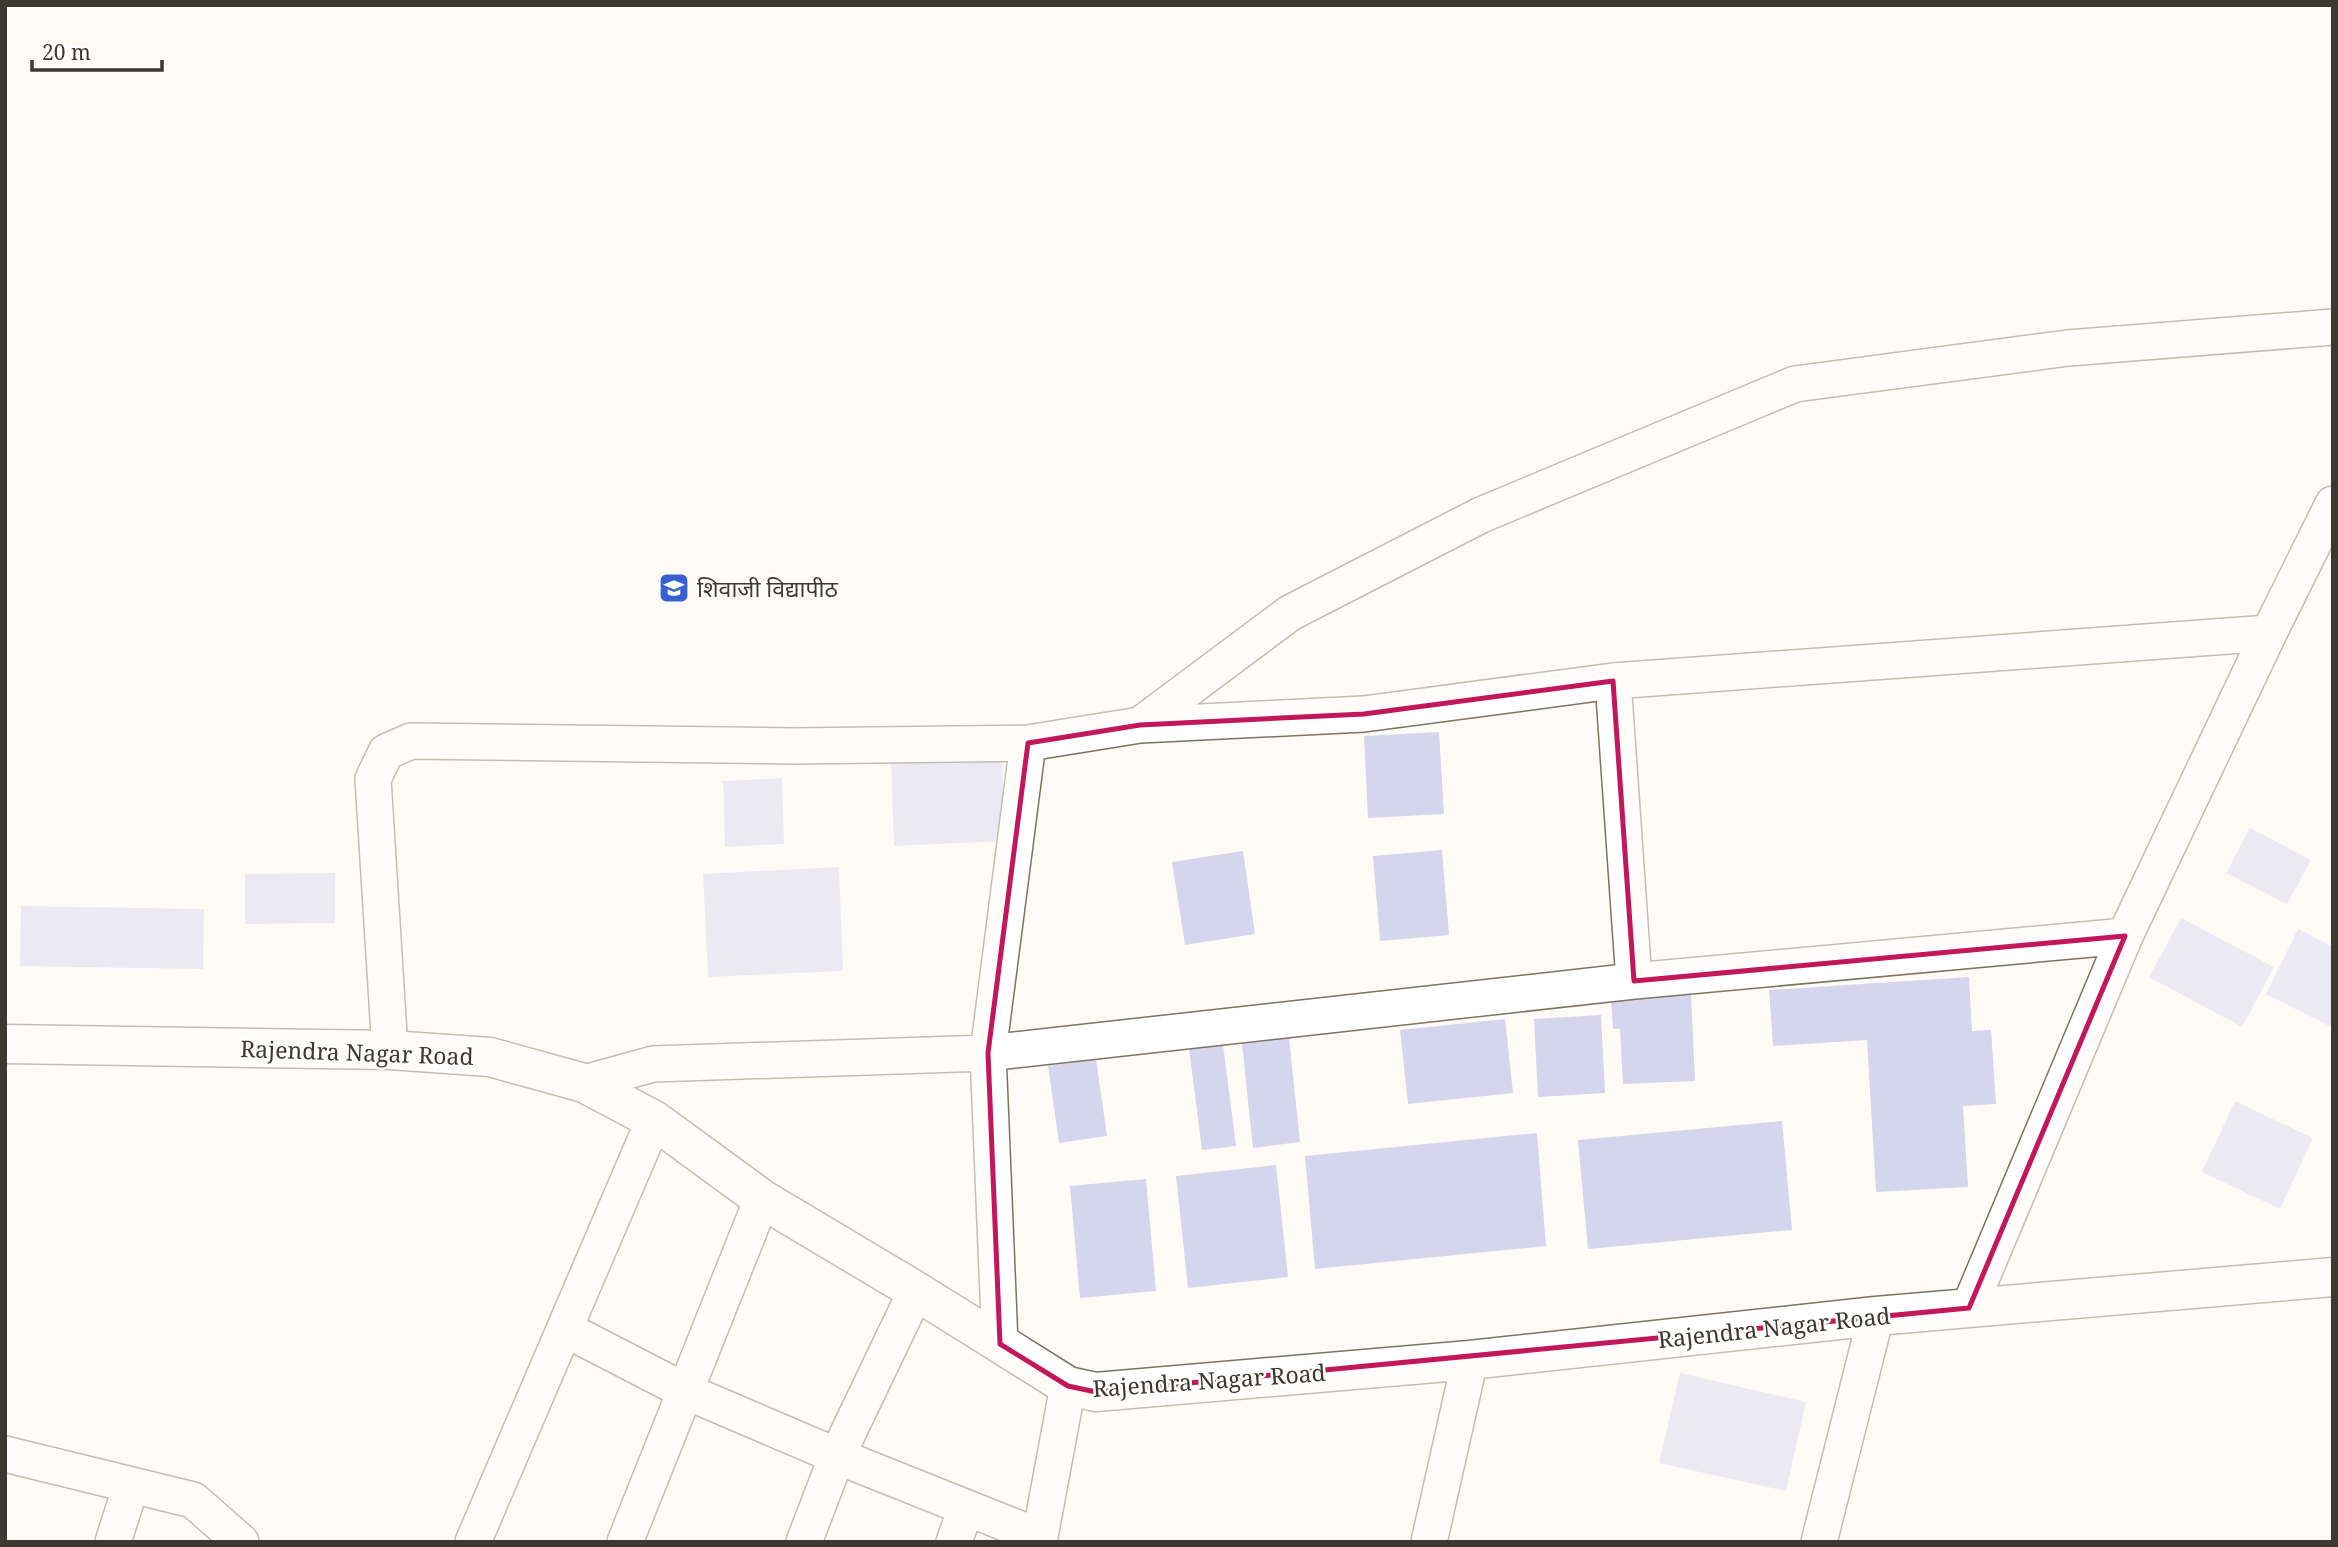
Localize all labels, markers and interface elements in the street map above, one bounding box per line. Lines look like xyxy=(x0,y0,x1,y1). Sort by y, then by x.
scale bar xyxy=(32,28,161,72)
text: 20 m xyxy=(42,38,91,66)
school or university icon: शिवाजी विद्यापीठ xyxy=(657,571,691,605)
place label: शिवाजी विद्यापीठ xyxy=(697,572,839,604)
street label: Rajendra Nagar Road xyxy=(240,1032,474,1072)
street label: Rajendra Nagar Road xyxy=(1656,1299,1892,1355)
street label: Rajendra Nagar Road xyxy=(1091,1356,1327,1404)

